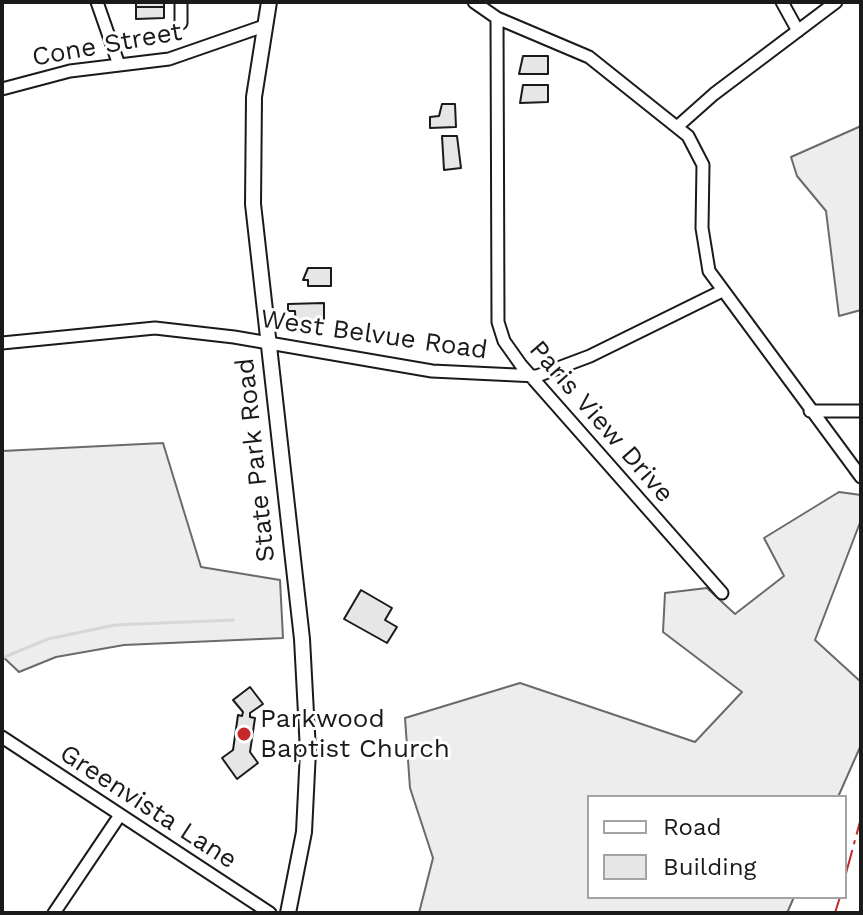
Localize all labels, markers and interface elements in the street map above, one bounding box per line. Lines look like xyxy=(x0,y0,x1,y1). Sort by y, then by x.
street label: Cone Street xyxy=(30,16,184,74)
street label: West Belvue Road xyxy=(259,304,489,366)
street label: Paris View Drive xyxy=(522,335,680,509)
street label: State Park Road xyxy=(230,357,282,563)
place label: Parkwood Baptist Church xyxy=(260,703,450,764)
marker: Parkwood Baptist Church xyxy=(235,725,253,743)
street label: Greenvista Lane xyxy=(54,738,242,876)
legend xyxy=(587,795,847,899)
text: Road xyxy=(663,813,722,841)
text: Building xyxy=(663,853,756,881)

